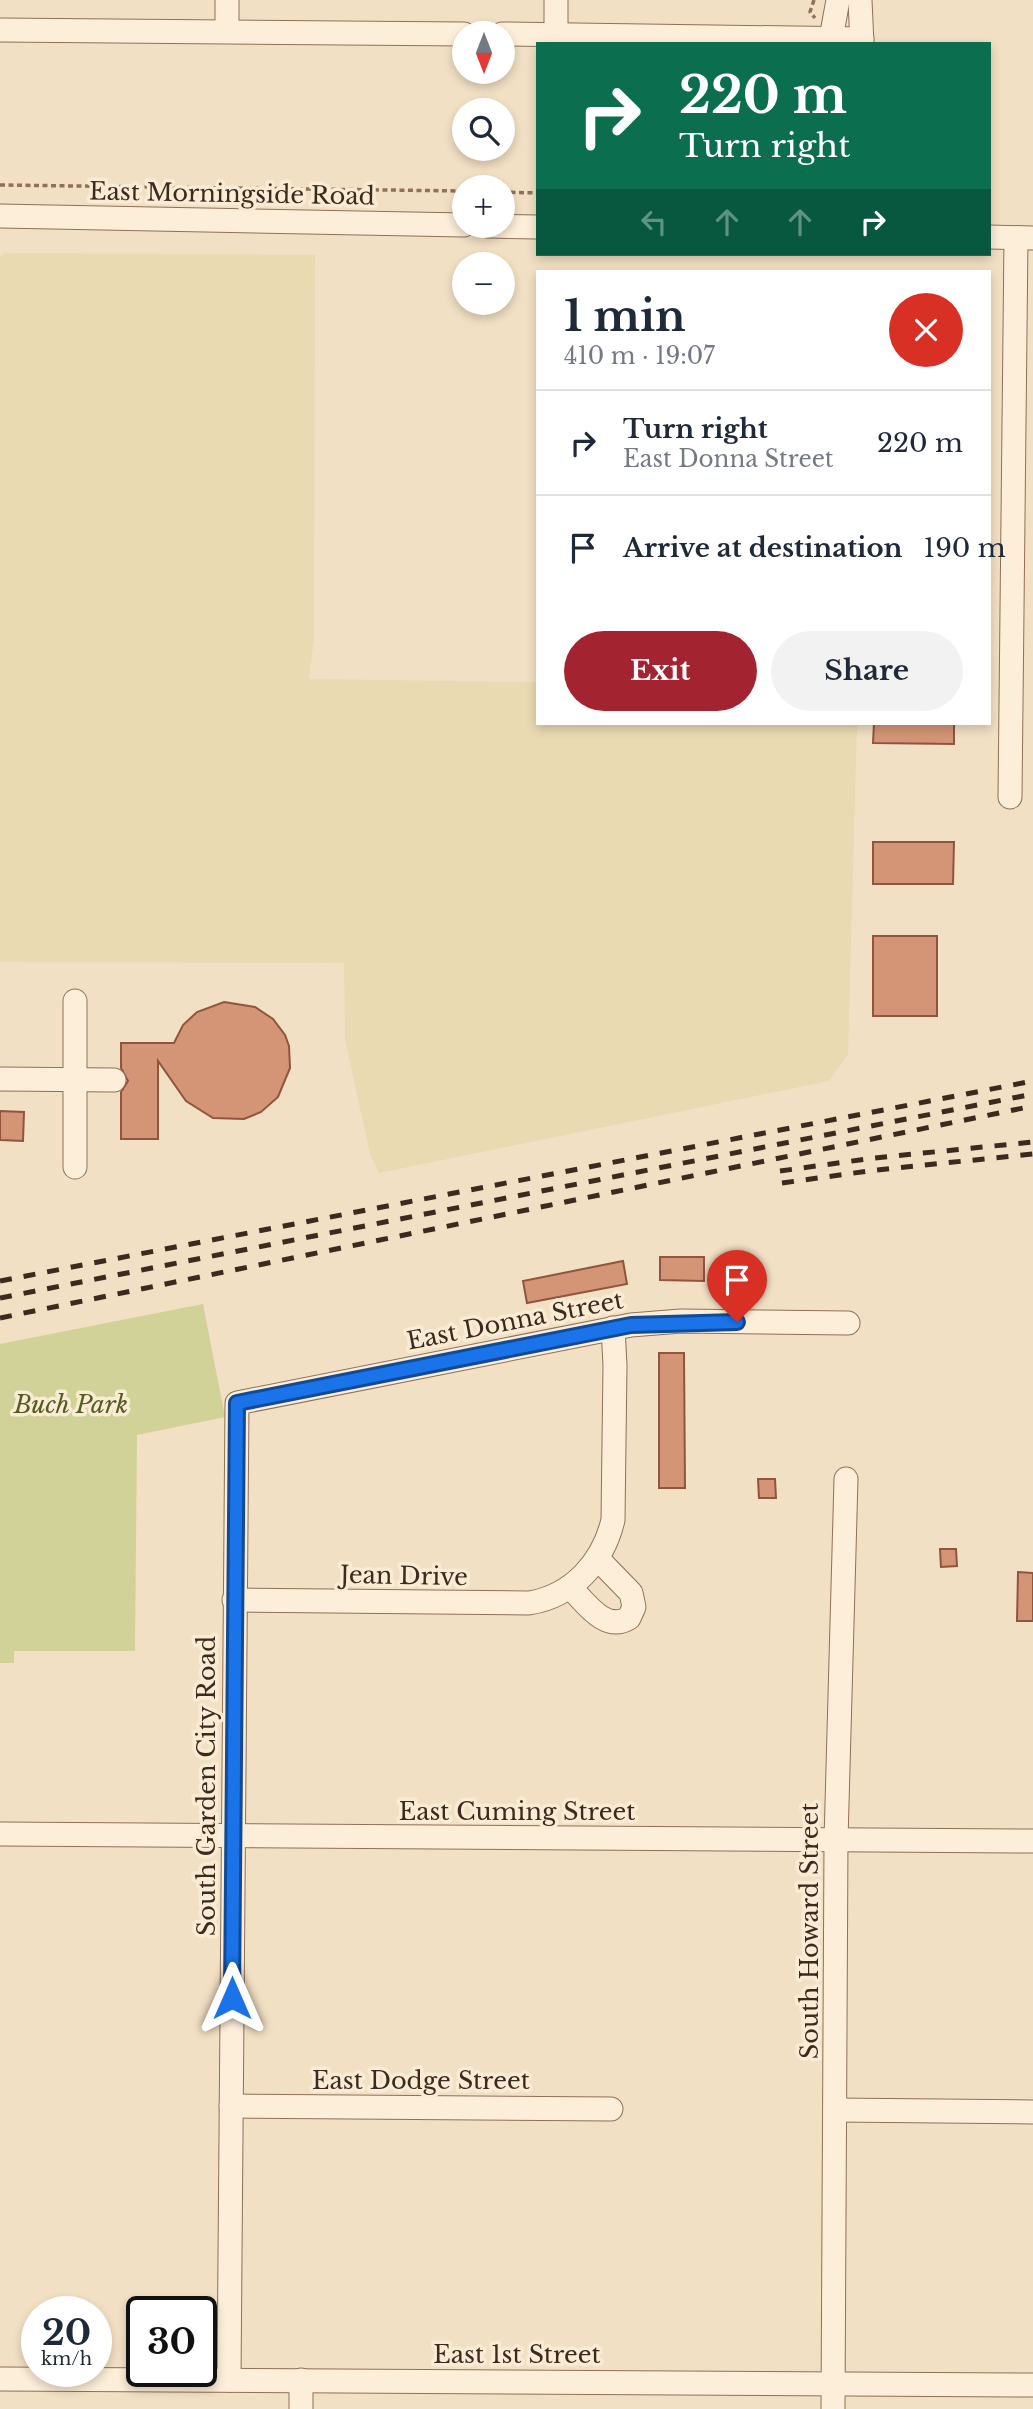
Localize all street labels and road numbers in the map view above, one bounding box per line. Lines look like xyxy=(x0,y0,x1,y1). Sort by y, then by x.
street label: East Morningside Road xyxy=(89,177,375,210)
street label: East Donna Street xyxy=(404,1285,625,1356)
street label: Jean Drive xyxy=(337,1560,468,1591)
street label: South Garden City Road xyxy=(192,1636,221,1936)
street label: East Cuming Street xyxy=(399,1797,635,1826)
street label: South Howard Street xyxy=(795,1803,824,2059)
street label: East Dodge Street xyxy=(312,2066,530,2095)
street label: East 1st Street xyxy=(433,2340,601,2369)

